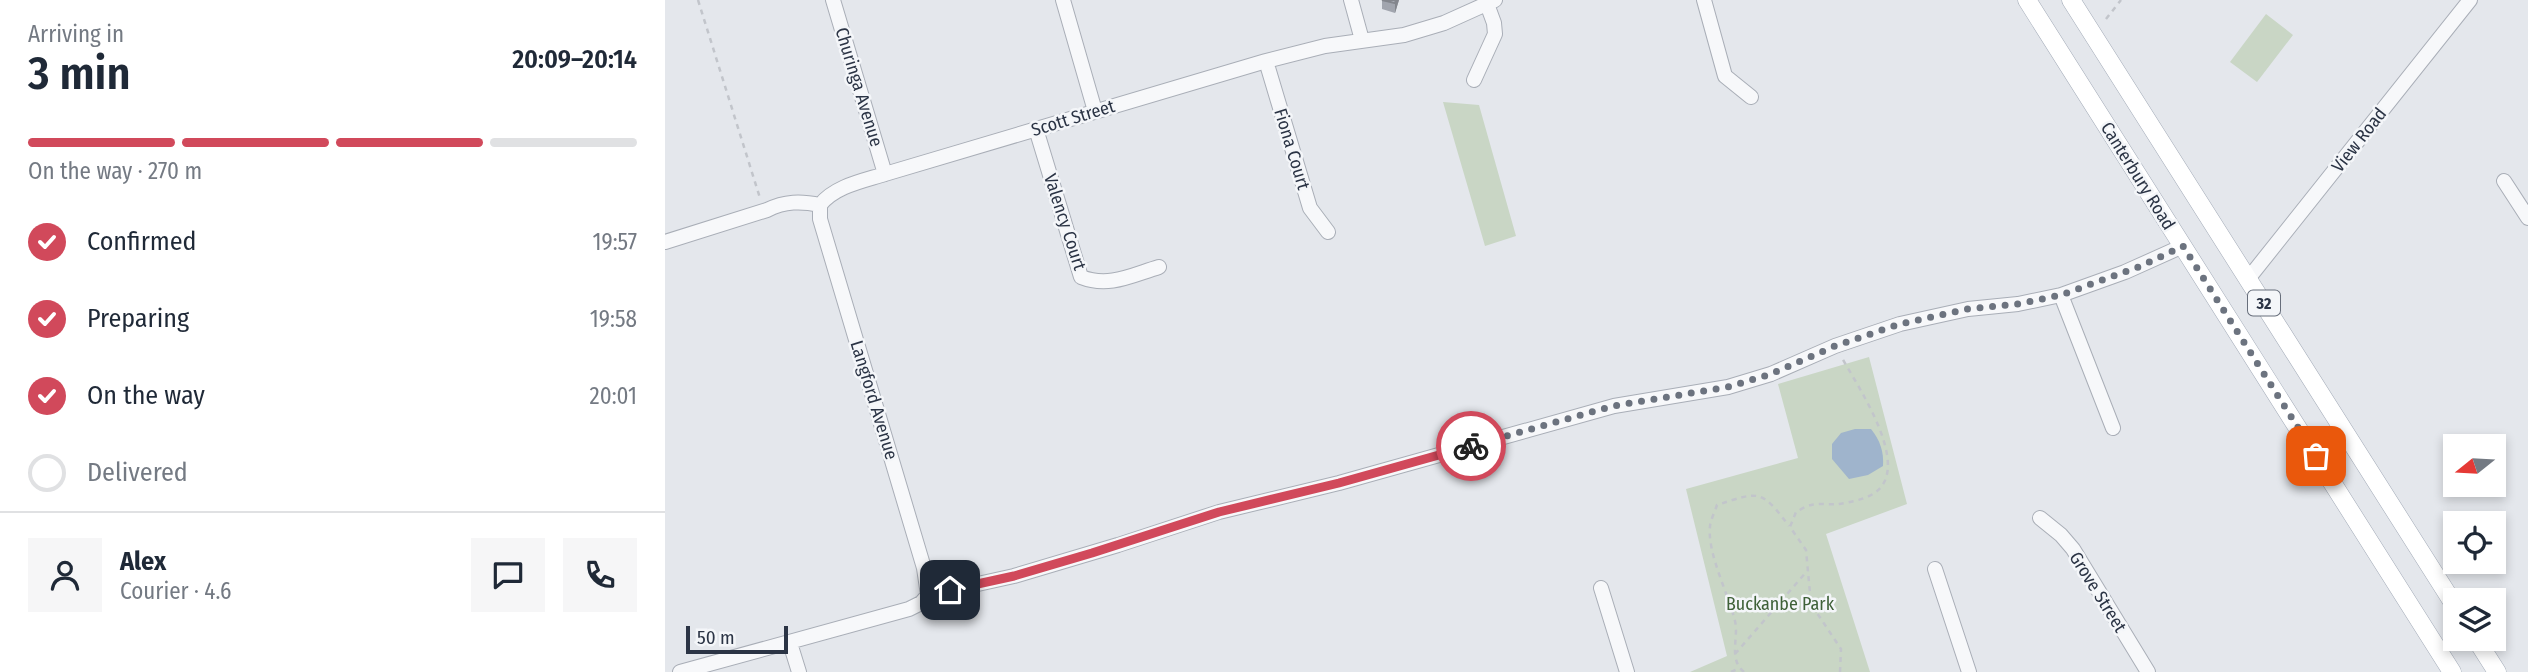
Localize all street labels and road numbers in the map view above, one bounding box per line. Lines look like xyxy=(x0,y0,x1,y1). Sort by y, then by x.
street label: Churinga Avenue xyxy=(830,25,888,149)
street label: Scott Street xyxy=(1029,95,1117,141)
street label: View Road xyxy=(2327,103,2391,177)
street label: Fiona Court xyxy=(1269,106,1315,192)
street label: Canterbury Road xyxy=(2096,118,2180,234)
street label: Valency Court xyxy=(1039,171,1091,273)
road number: 32 xyxy=(2248,290,2280,316)
street label: Langford Avenue xyxy=(845,338,903,462)
street label: Grove Street xyxy=(2065,548,2131,636)

